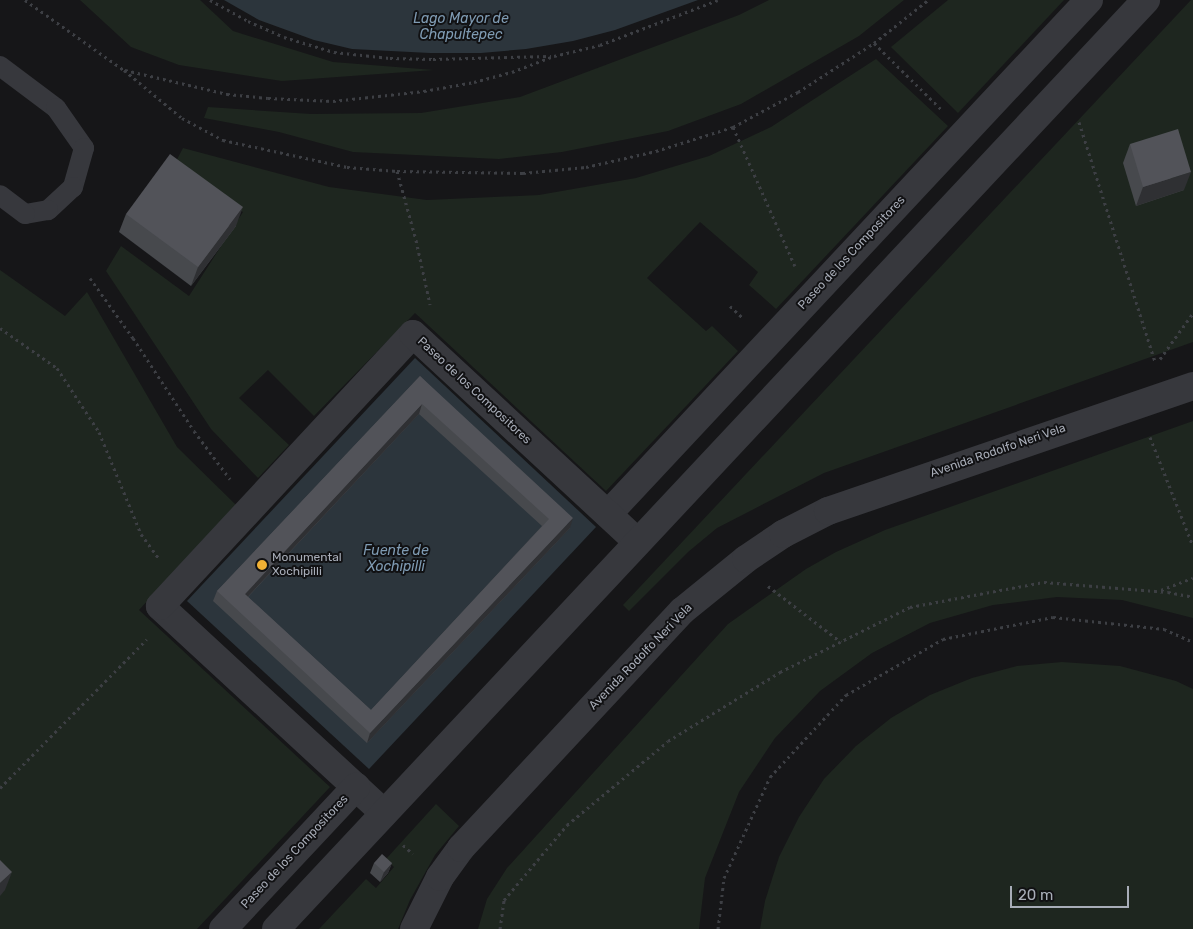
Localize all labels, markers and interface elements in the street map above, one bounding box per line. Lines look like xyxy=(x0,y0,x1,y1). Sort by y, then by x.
water label: Lago Mayor de Chapultepec xyxy=(413,11,509,44)
street label: Paseo de los Compositores xyxy=(796,193,908,313)
street label: Paseo de los Compositores xyxy=(414,335,534,447)
street label: Avenida Rodolfo Neri Vela xyxy=(928,421,1068,481)
water label: Fuente de Xochipilli xyxy=(363,543,429,576)
place label: Monumental Xochipilli xyxy=(272,551,342,579)
marker: Monumental Xochipilli xyxy=(256,559,268,571)
street label: Avenida Rodolfo Neri Vela xyxy=(586,601,696,713)
street label: Paseo de los Compositores xyxy=(239,792,351,912)
scale bar xyxy=(1013,876,1132,908)
text: 20 m xyxy=(1018,886,1053,904)

